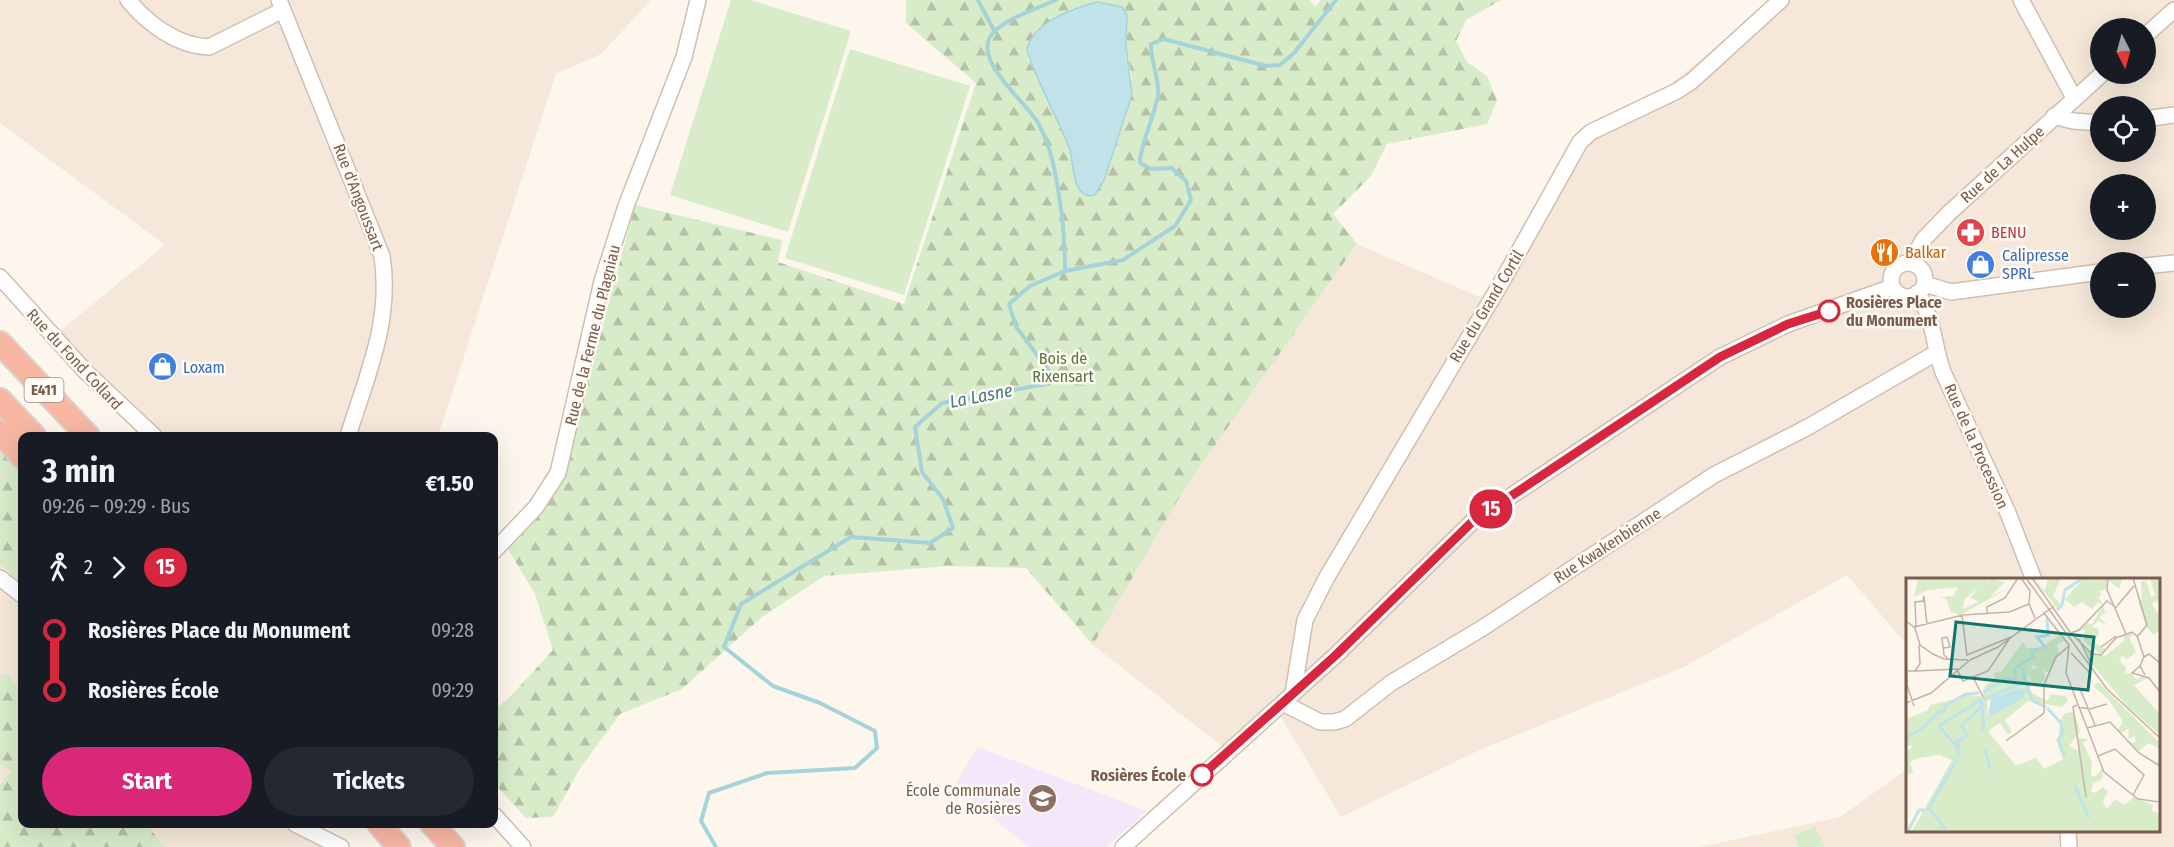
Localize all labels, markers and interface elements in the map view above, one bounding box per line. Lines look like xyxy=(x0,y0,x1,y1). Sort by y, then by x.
north arrow xyxy=(2090,18,2156,84)
map controls xyxy=(2090,18,2156,318)
button: locate xyxy=(2090,96,2156,162)
street label: Rue de La Hulpe xyxy=(1956,122,2048,207)
street label: Rue d'Angoussart xyxy=(329,141,388,254)
button: + xyxy=(2090,174,2156,240)
pharmacy icon: BENU xyxy=(1954,216,1986,248)
place label: BENU xyxy=(1991,223,2026,242)
restaurant icon: Balkar xyxy=(1868,236,1900,268)
street label: Rue de la Ferme du Plagniau xyxy=(561,243,624,427)
place label: Balkar xyxy=(1905,243,1947,262)
place label: Calipresse SPRL xyxy=(2002,246,2069,283)
street label: Rue du Grand Cortil xyxy=(1445,247,1527,366)
shop icon: Calipresse SPRL xyxy=(1965,248,1997,280)
button: − xyxy=(2090,252,2156,318)
place label: Rosières Place du Monument xyxy=(1846,293,1942,330)
marker: Rosières Place du Monument xyxy=(1818,300,1840,322)
street label: Rue du Fond Collard xyxy=(23,305,126,414)
park label: Bois de Rixensart xyxy=(1032,349,1094,386)
shop icon: Loxam xyxy=(146,351,178,383)
place label: Loxam xyxy=(183,358,225,377)
road number: E411 xyxy=(24,378,63,402)
water label: La Lasne xyxy=(948,379,1015,413)
street label: Rue de la Procession xyxy=(1940,381,2013,512)
text: 3 min xyxy=(42,451,116,491)
text: €1.50 xyxy=(425,470,474,497)
line badge: 15 xyxy=(1464,490,1518,528)
text: 09:26 – 09:29 · Bus xyxy=(42,494,190,518)
text: 15 xyxy=(1481,496,1501,522)
street label: Rue Kwakenbienne xyxy=(1550,504,1665,587)
icon: walk xyxy=(42,551,75,584)
icon: forward xyxy=(102,551,135,584)
text: 15 xyxy=(156,554,175,580)
text: 2 xyxy=(84,555,93,579)
inset map xyxy=(1906,578,2159,832)
text: Rosières Place du Monument xyxy=(88,617,350,644)
text: 09:28 xyxy=(431,618,474,642)
text: Rosières École xyxy=(88,677,219,704)
text: 09:29 xyxy=(431,678,474,702)
button: Start xyxy=(42,747,252,816)
button: Tickets xyxy=(264,747,474,816)
marker: Rosières École xyxy=(1191,764,1213,786)
place label: Rosières École xyxy=(1091,765,1186,785)
place label: École Communale de Rosières xyxy=(906,781,1021,818)
school or university icon: École Communale de Rosières xyxy=(1026,783,1058,815)

